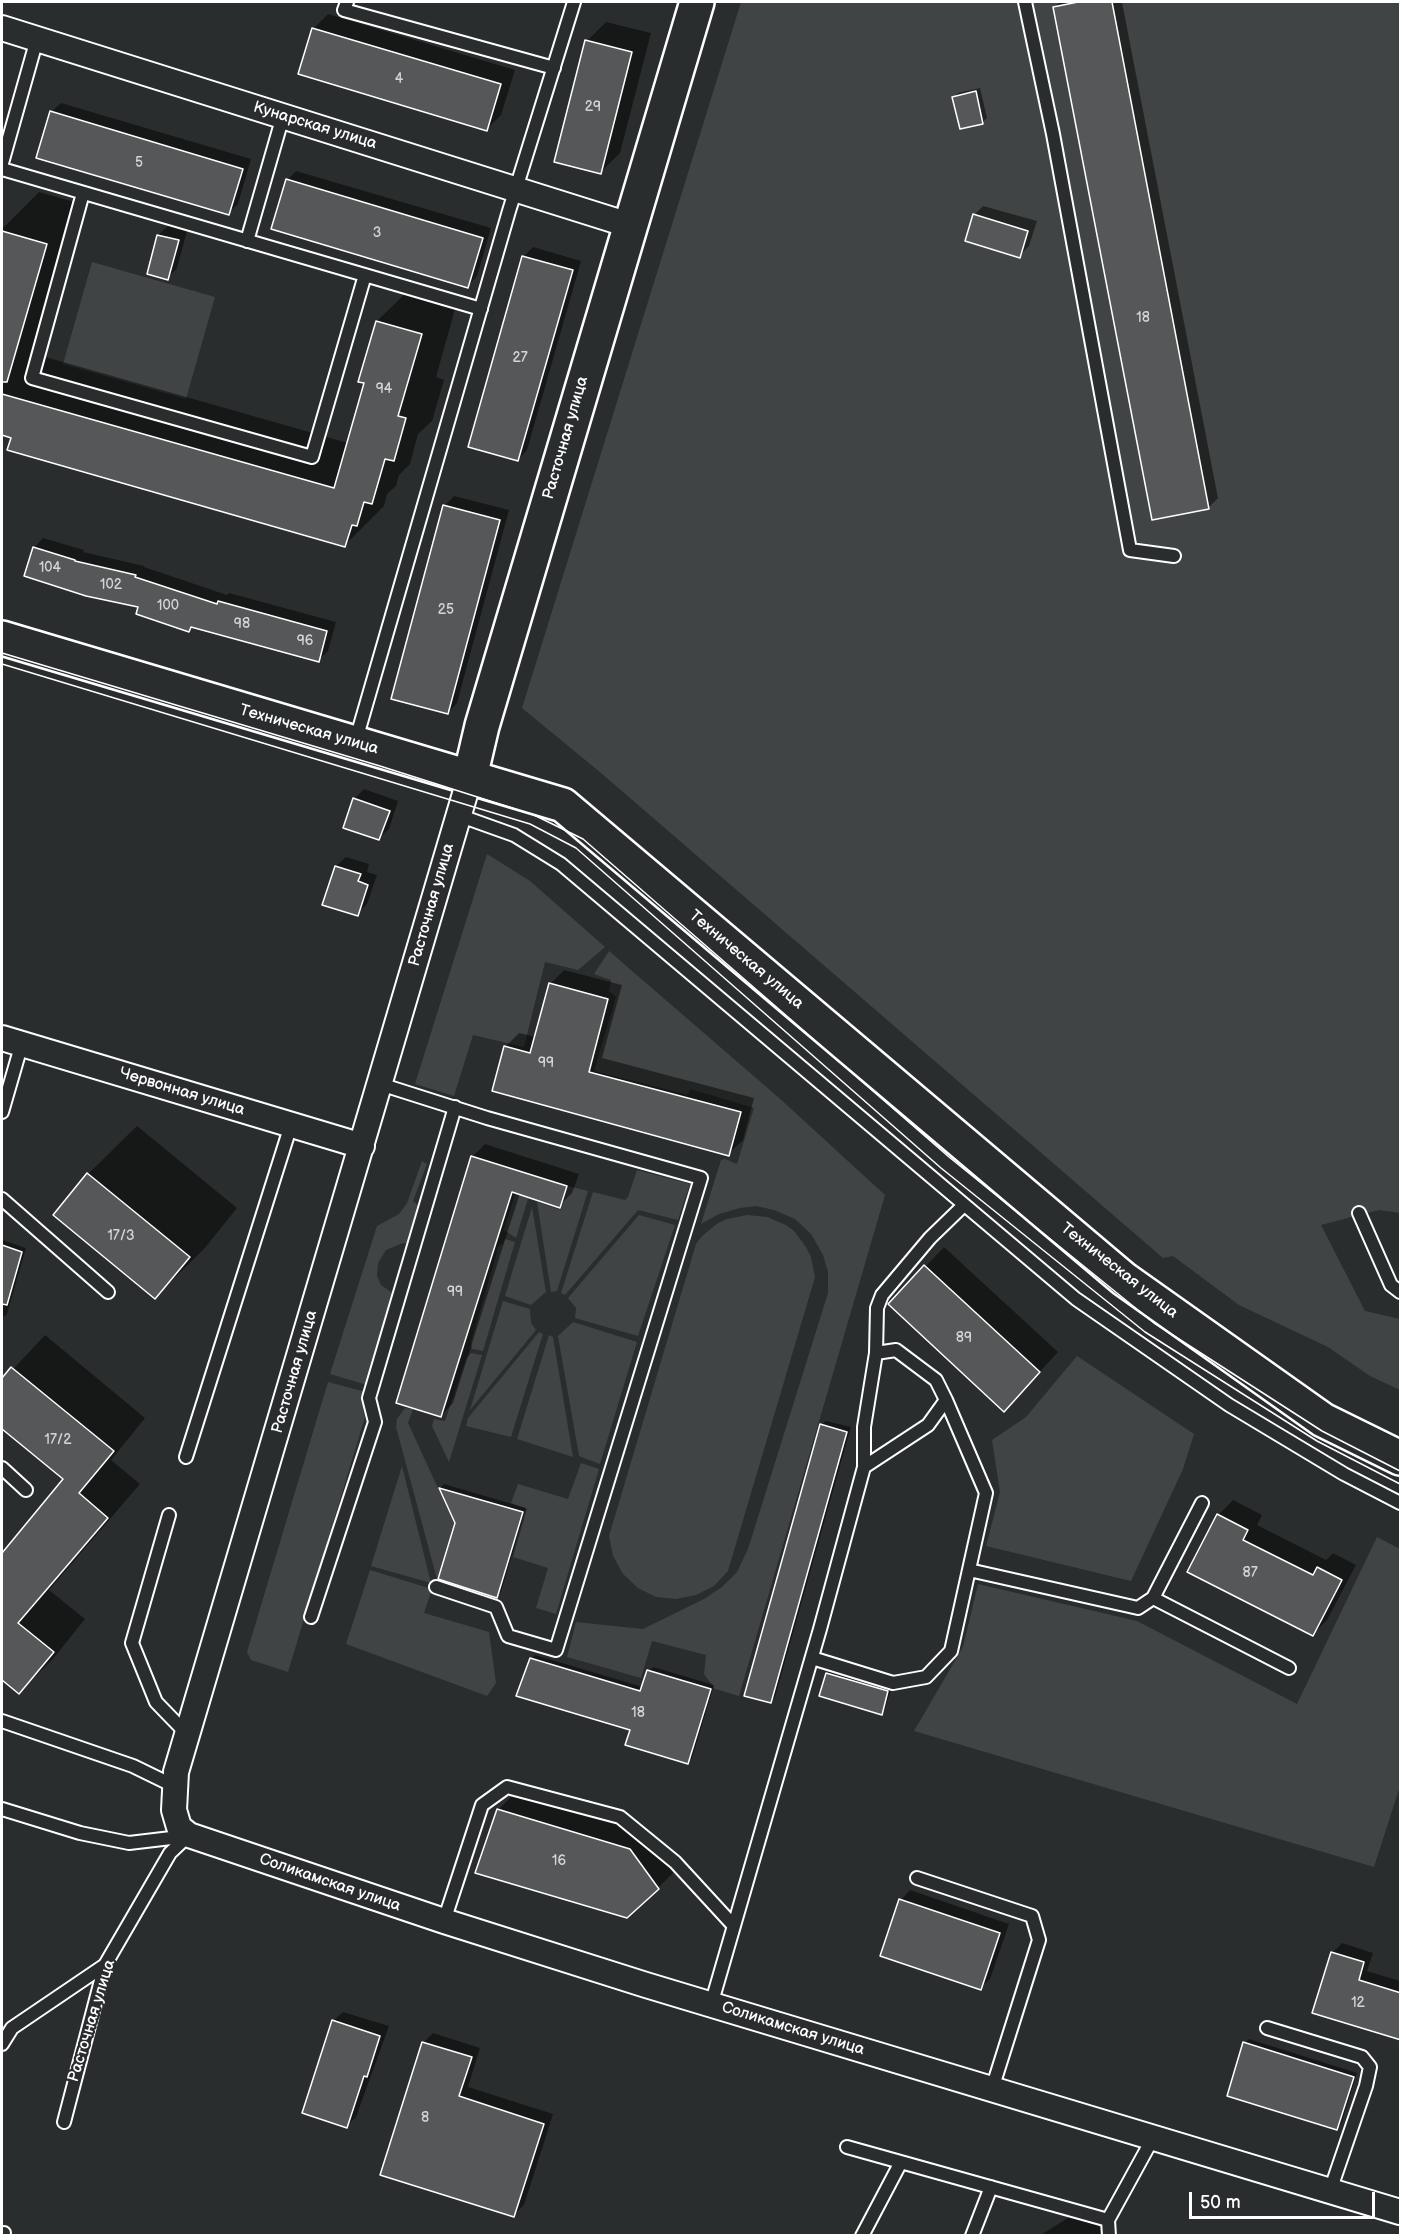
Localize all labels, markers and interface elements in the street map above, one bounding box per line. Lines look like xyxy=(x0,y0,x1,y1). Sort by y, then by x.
house number: 4 xyxy=(395,71,403,87)
street label: Кунарская улица xyxy=(251,98,379,154)
house number: 29 xyxy=(585,99,601,115)
house number: 5 xyxy=(135,155,143,171)
house number: 3 xyxy=(373,225,381,241)
house number: 18 xyxy=(1136,310,1150,326)
house number: 27 xyxy=(512,350,528,366)
street label: Расточная улица xyxy=(539,374,593,502)
house number: 94 xyxy=(376,381,392,397)
house number: 104 xyxy=(39,560,61,576)
house number: 102 xyxy=(100,577,122,593)
house number: 100 xyxy=(157,598,179,614)
house number: 25 xyxy=(438,602,454,618)
house number: 98 xyxy=(234,616,250,632)
house number: 96 xyxy=(297,633,313,649)
street label: Техническая улица xyxy=(237,701,381,759)
street label: Расточная улица xyxy=(405,841,459,969)
street label: Техническая улица xyxy=(685,906,807,1014)
house number: 99 xyxy=(538,1055,554,1071)
street label: Червонная улица xyxy=(117,1064,247,1120)
street label: Техническая улица xyxy=(1056,1219,1182,1323)
house number: 17/3 xyxy=(107,1228,135,1244)
house number: 99 xyxy=(447,1284,463,1300)
street label: Расточная улица xyxy=(268,1308,322,1436)
house number: 89 xyxy=(956,1330,972,1346)
house number: 17/2 xyxy=(45,1432,71,1448)
house number: 87 xyxy=(1242,1565,1258,1581)
house number: 18 xyxy=(631,1705,645,1721)
street label: Соликамская улица xyxy=(257,1850,403,1916)
house number: 16 xyxy=(552,1853,566,1869)
street label: Расточная улица xyxy=(64,1957,120,2085)
house number: 12 xyxy=(1351,1995,1365,2011)
street label: Соликамская улица xyxy=(719,1998,867,2060)
house number: 8 xyxy=(421,2110,429,2126)
scale bar xyxy=(1192,2180,1378,2218)
text: 50 m xyxy=(1200,2192,1241,2213)

